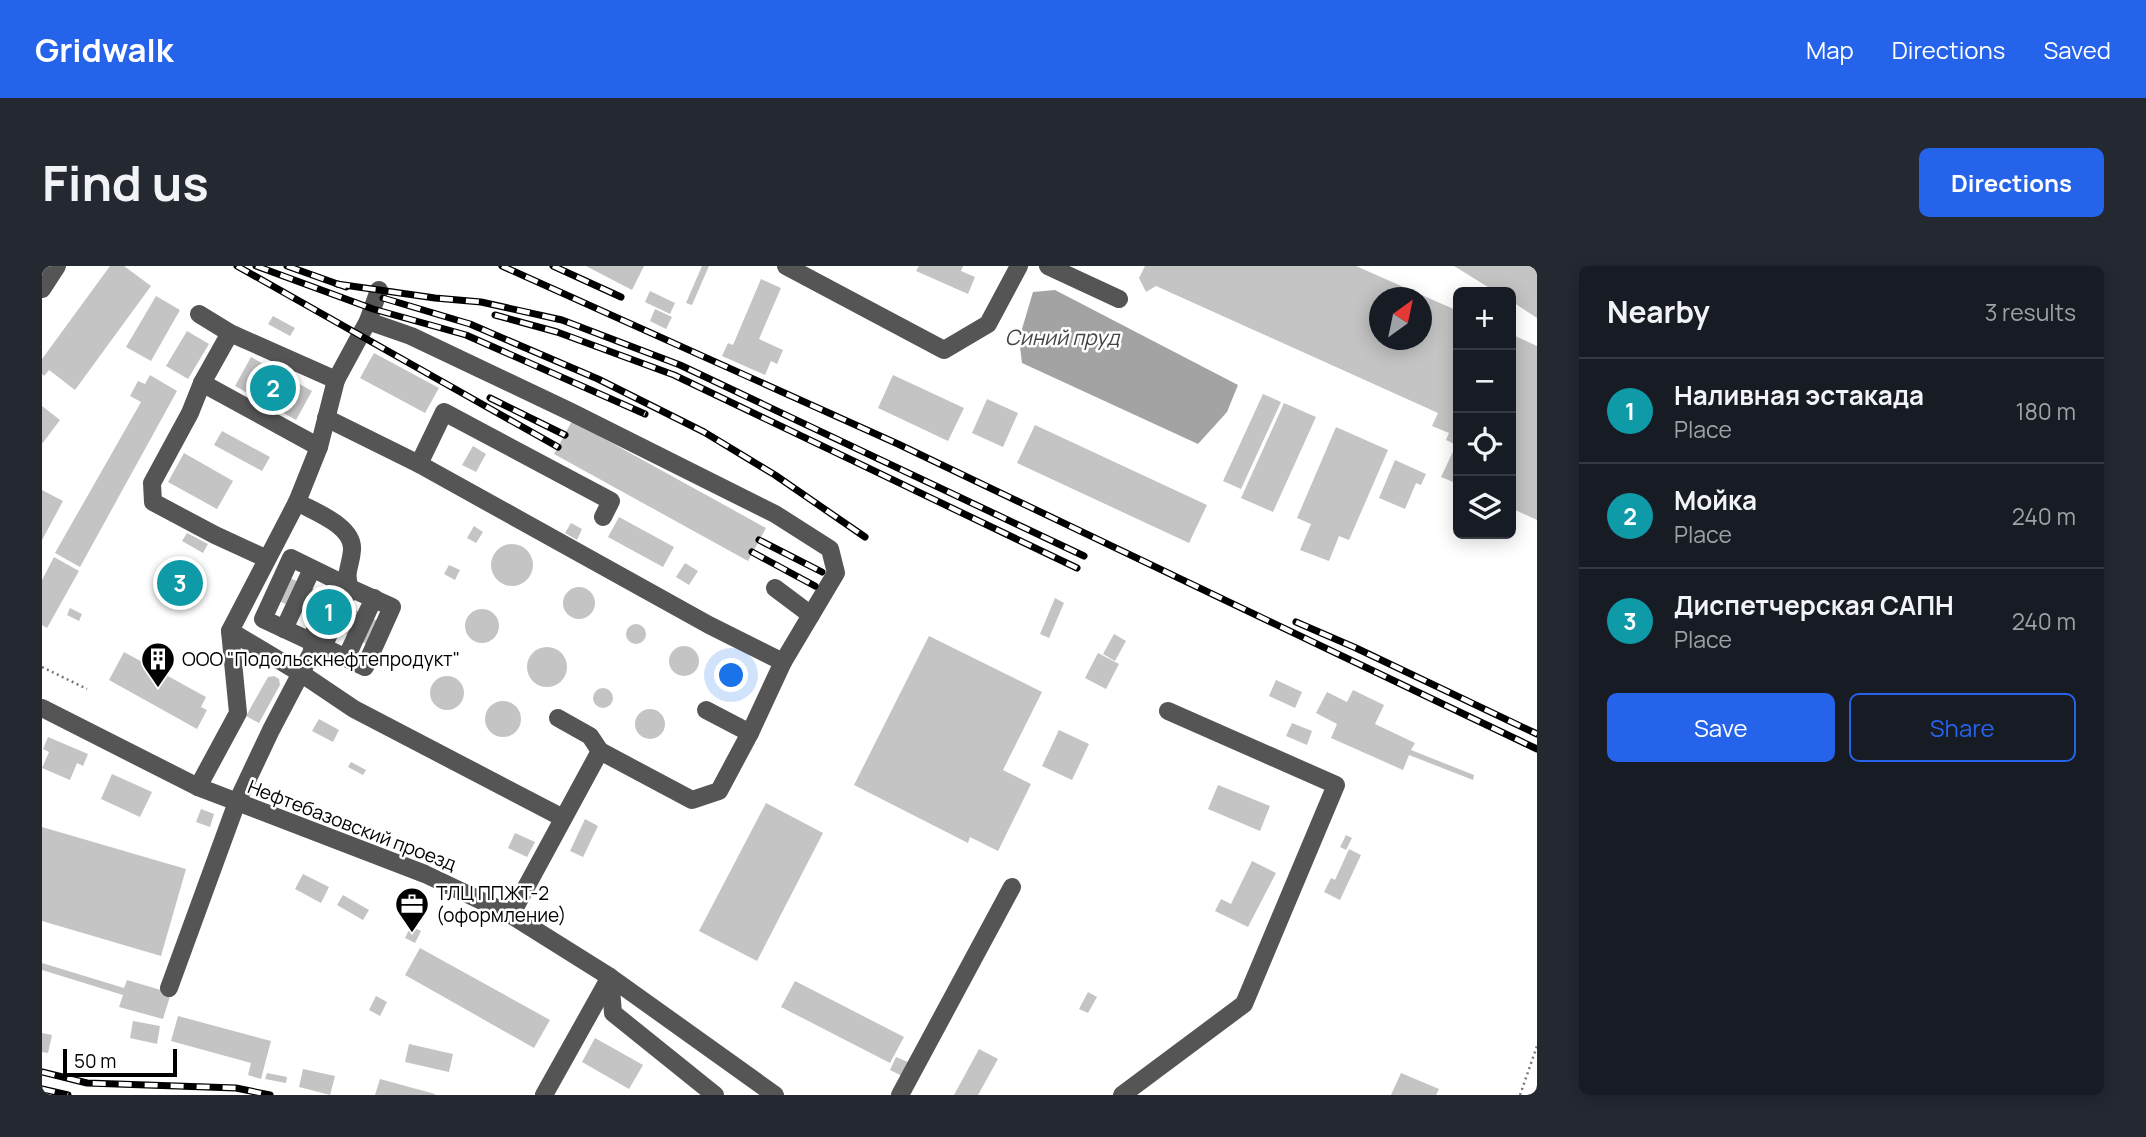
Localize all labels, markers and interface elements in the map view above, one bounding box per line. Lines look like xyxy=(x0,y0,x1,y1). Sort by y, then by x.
text: Gridwalk xyxy=(35,27,173,72)
text: Map xyxy=(1806,33,1854,66)
text: Directions xyxy=(1892,33,2005,66)
text: Saved xyxy=(2043,33,2111,66)
button: Directions xyxy=(1919,148,2104,217)
text: Find us xyxy=(42,149,209,216)
north arrow xyxy=(1369,287,1432,350)
map controls xyxy=(1453,287,1516,539)
button: + xyxy=(1453,287,1516,350)
text: Nearby xyxy=(1607,291,1710,332)
text: 3 results xyxy=(1985,296,2076,328)
water label: Синий пруд xyxy=(1005,323,1121,351)
button: − xyxy=(1453,350,1516,413)
pin: 2 xyxy=(250,362,296,414)
text: Наливная эстакада xyxy=(1674,377,1924,413)
text: 1 xyxy=(1625,395,1635,427)
text: 180 m xyxy=(2016,395,2076,427)
button: locate xyxy=(1453,413,1516,476)
text: Place xyxy=(1674,413,1732,445)
button: layers xyxy=(1453,476,1516,539)
text: Мойка xyxy=(1674,482,1757,518)
text: 2 xyxy=(1623,500,1637,532)
text: 240 m xyxy=(2012,500,2076,532)
text: Place xyxy=(1674,518,1732,550)
pin: 3 xyxy=(157,557,203,609)
pin: 1 xyxy=(306,586,352,638)
text: Диспетчерская САПН xyxy=(1674,587,1954,623)
text: 3 xyxy=(1623,605,1637,637)
text: 240 m xyxy=(2012,605,2076,637)
text: Place xyxy=(1674,623,1732,655)
building icon: ООО "Подольскнефтепродукт" xyxy=(139,640,177,689)
place label: ООО "Подольскнефтепродукт" xyxy=(182,646,460,672)
your location xyxy=(714,658,748,692)
button: Save xyxy=(1607,693,1835,762)
button: Share xyxy=(1849,693,2076,762)
street label: Нефтебазовский проезд xyxy=(244,773,460,877)
place label: ТЛЦ ППЖТ-2 (оформление) xyxy=(436,880,566,928)
office icon: ТЛЦ ППЖТ-2 (оформление) xyxy=(393,885,431,934)
scale bar xyxy=(63,1046,177,1078)
text: 50 m xyxy=(74,1048,116,1074)

